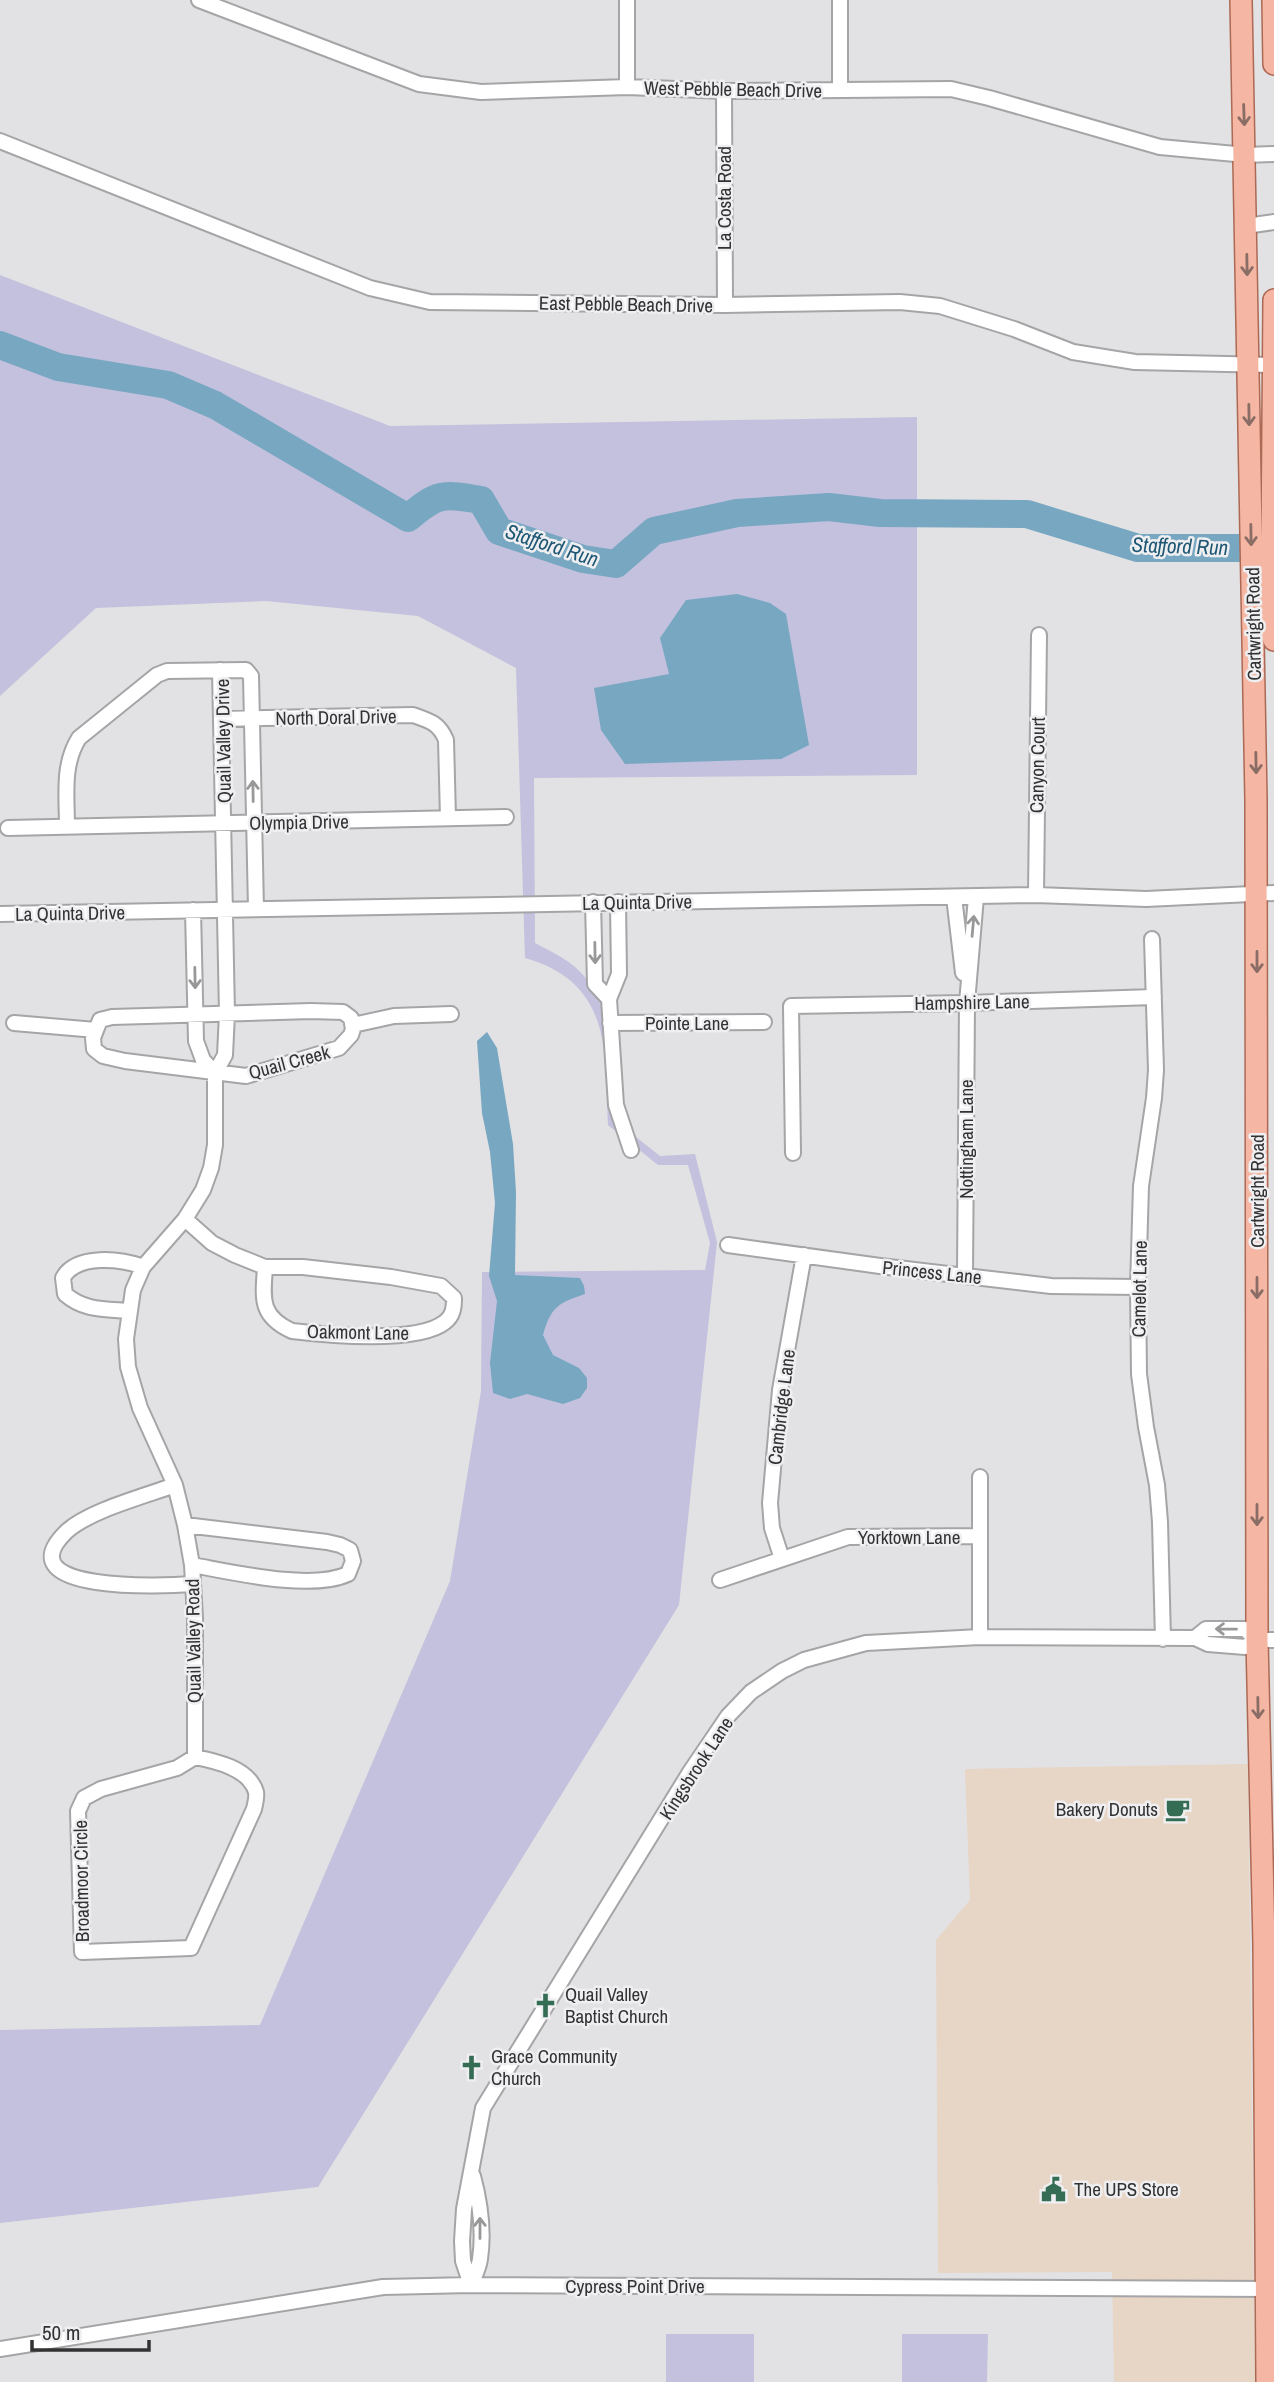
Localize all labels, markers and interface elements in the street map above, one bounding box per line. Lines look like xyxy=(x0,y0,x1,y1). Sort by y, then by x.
street label: West Pebble Beach Drive xyxy=(644,74,822,104)
one-way arrow xyxy=(1238,103,1251,126)
street label: La Costa Road xyxy=(711,146,737,250)
one-way arrow xyxy=(1240,254,1253,277)
street label: East Pebble Beach Drive xyxy=(539,289,713,319)
one-way arrow xyxy=(1242,404,1255,427)
water label: Stafford Run xyxy=(502,516,602,574)
one-way arrow xyxy=(1244,523,1258,546)
water label: Stafford Run xyxy=(1131,530,1229,562)
street label: Cartwright Road xyxy=(1239,567,1267,681)
street label: Quail Valley Drive xyxy=(209,679,237,803)
street label: North Doral Drive xyxy=(275,703,397,731)
street label: Canyon Court xyxy=(1023,716,1051,813)
one-way arrow xyxy=(1249,751,1262,774)
one-way arrow xyxy=(246,780,260,803)
street label: Olympia Drive xyxy=(249,808,349,836)
street label: La Quinta Drive xyxy=(582,888,692,916)
street label: La Quinta Drive xyxy=(15,899,125,927)
one-way arrow xyxy=(967,915,980,937)
one-way arrow xyxy=(588,942,601,965)
one-way arrow xyxy=(1250,950,1264,973)
one-way arrow xyxy=(188,966,201,989)
street label: Hampshire Lane xyxy=(914,988,1030,1016)
street label: Pointe Lane xyxy=(645,1010,729,1036)
street label: Quail Creek xyxy=(245,1039,333,1085)
street label: Nottingham Lane xyxy=(953,1079,979,1199)
street label: Cartwright Road xyxy=(1244,1134,1270,1248)
street label: Camelot Lane xyxy=(1125,1240,1153,1338)
street label: Princess Lane xyxy=(881,1254,983,1290)
one-way arrow xyxy=(1250,1276,1264,1299)
street label: Oakmont Lane xyxy=(307,1318,409,1346)
street label: Cambridge Lane xyxy=(761,1348,801,1466)
one-way arrow xyxy=(1250,1503,1264,1526)
street label: Yorktown Lane xyxy=(858,1524,960,1550)
street label: Quail Valley Road xyxy=(179,1579,207,1703)
one-way arrow xyxy=(1215,1622,1238,1636)
one-way arrow xyxy=(1252,1696,1265,1719)
street label: Kingsbrook Lane xyxy=(653,1712,739,1824)
cafe icon: Bakery Donuts xyxy=(1164,1795,1192,1823)
place label: Bakery Donuts xyxy=(1056,1796,1158,1822)
street label: Broadmoor Circle xyxy=(67,1820,95,1942)
place label: Quail Valley Baptist Church xyxy=(565,1981,668,2029)
church icon: Quail Valley Baptist Church xyxy=(531,1991,559,2019)
place label: Grace Community Church xyxy=(491,2043,618,2091)
church icon: Grace Community Church xyxy=(457,2053,485,2081)
public building icon: The UPS Store xyxy=(1040,2175,1068,2203)
place label: The UPS Store xyxy=(1074,2176,1179,2202)
one-way arrow xyxy=(473,2217,487,2240)
street label: Cypress Point Drive xyxy=(565,2273,705,2299)
scale bar xyxy=(32,2308,149,2352)
text: 50 m xyxy=(42,2318,80,2347)

